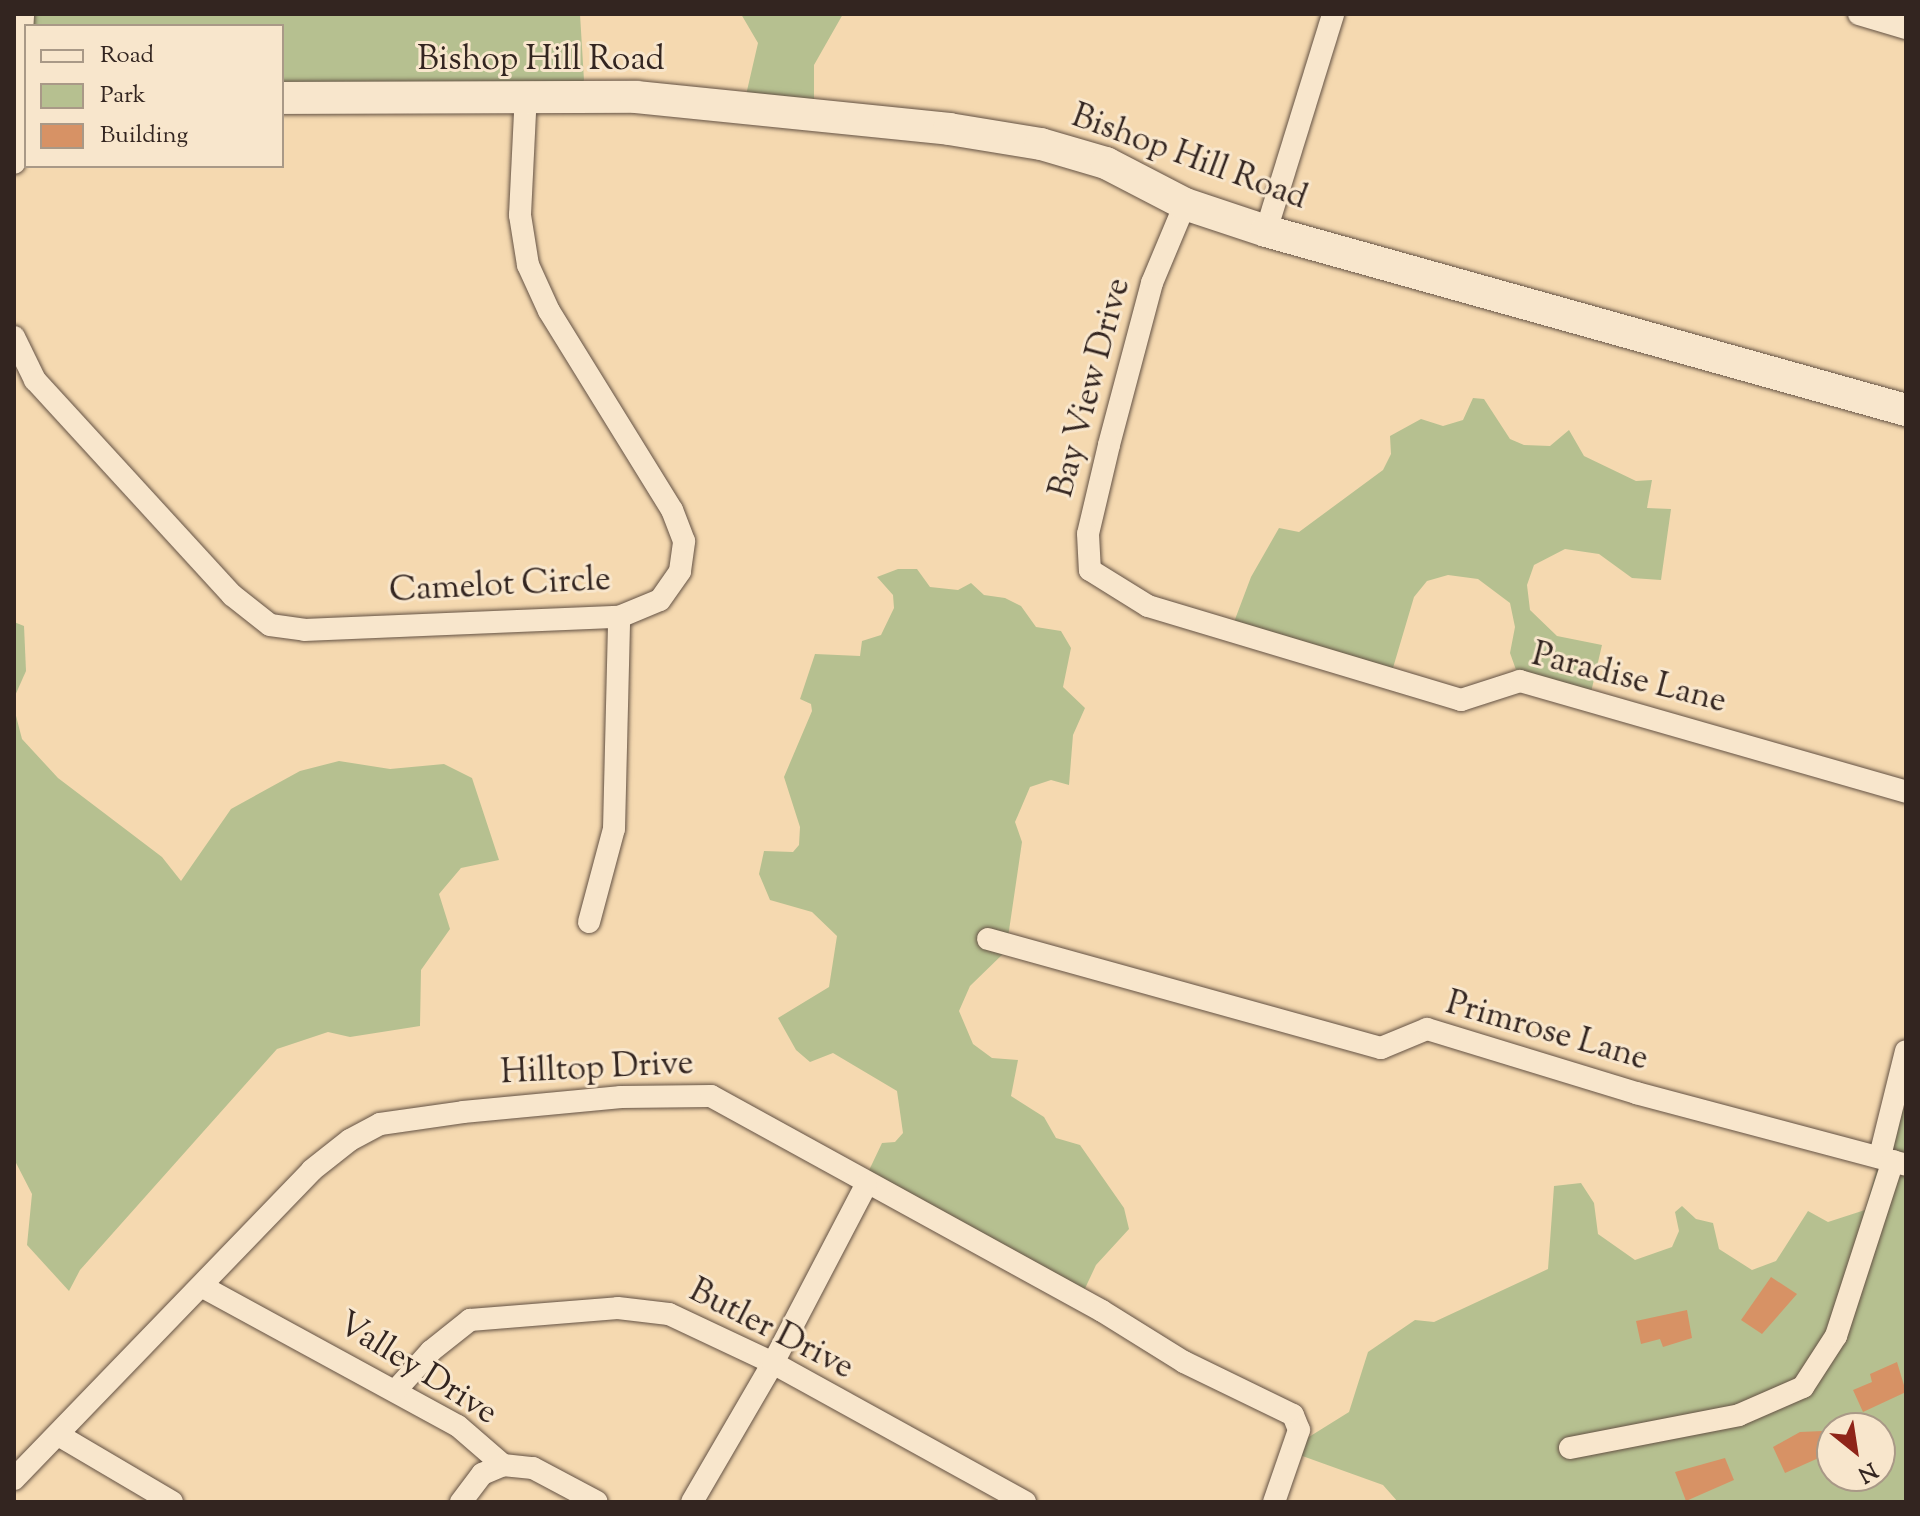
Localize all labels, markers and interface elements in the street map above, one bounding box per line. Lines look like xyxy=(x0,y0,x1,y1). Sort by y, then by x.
legend xyxy=(24,24,284,168)
text: Road xyxy=(100,39,154,73)
street label: Bishop Hill Road xyxy=(417,41,665,81)
text: Park xyxy=(100,79,146,113)
street label: Bishop Hill Road xyxy=(1066,96,1312,220)
text: Building xyxy=(100,119,188,153)
street label: Bay View Drive xyxy=(1042,274,1140,502)
street label: Camelot Circle xyxy=(388,560,612,612)
street label: Paradise Lane xyxy=(1528,635,1730,723)
street label: Primrose Lane xyxy=(1441,984,1653,1080)
street label: Hilltop Drive xyxy=(500,1044,694,1094)
street label: Butler Drive xyxy=(682,1271,860,1389)
street label: Valley Drive xyxy=(329,1304,505,1434)
north arrow xyxy=(1816,1412,1896,1492)
text: N xyxy=(1851,1453,1883,1489)

